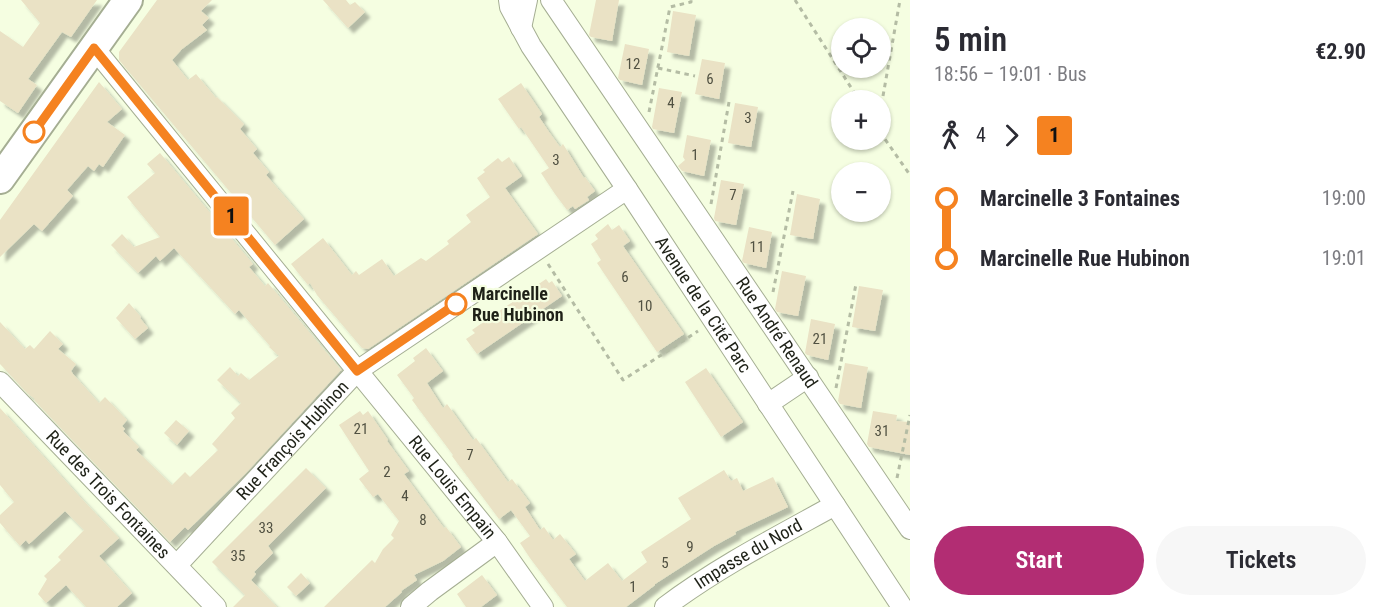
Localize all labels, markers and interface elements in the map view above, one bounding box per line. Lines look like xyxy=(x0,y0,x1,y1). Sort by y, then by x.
map controls xyxy=(831,18,891,222)
button: locate xyxy=(831,18,891,78)
text: 5 min xyxy=(934,20,1007,59)
text: €2.90 xyxy=(1315,39,1366,64)
house number: 12 xyxy=(626,55,640,73)
text: 18:56 – 19:01 · Bus xyxy=(934,62,1087,86)
house number: 6 xyxy=(706,70,714,88)
button: + xyxy=(831,90,891,150)
house number: 4 xyxy=(667,94,675,112)
house number: 3 xyxy=(744,109,752,127)
icon: walk xyxy=(934,119,967,152)
icon: forward xyxy=(995,119,1028,152)
unlabelled marker xyxy=(23,121,45,143)
text: 4 xyxy=(976,123,986,147)
text: 1 xyxy=(1049,123,1060,147)
house number: 1 xyxy=(691,146,699,164)
house number: 3 xyxy=(552,151,560,169)
button: − xyxy=(831,162,891,222)
house number: 7 xyxy=(729,186,737,204)
text: Marcinelle 3 Fontaines xyxy=(980,186,1180,211)
text: 19:00 xyxy=(1322,186,1366,210)
line badge: 1 xyxy=(212,196,250,236)
text: 1 xyxy=(226,204,236,228)
street label: Avenue de la Cité Parc xyxy=(651,232,756,376)
house number: 11 xyxy=(750,238,764,256)
text: Marcinelle Rue Hubinon xyxy=(980,246,1190,271)
text: 19:01 xyxy=(1322,246,1366,270)
house number: 6 xyxy=(621,268,629,286)
street label: Rue André Renaud xyxy=(732,273,822,392)
place label: Marcinelle Rue Hubinon xyxy=(472,283,564,325)
marker: Marcinelle Rue Hubinon xyxy=(445,293,467,315)
house number: 10 xyxy=(638,297,652,315)
house number: 21 xyxy=(813,330,827,348)
street label: Rue François Hubinon xyxy=(232,376,353,504)
house number: 21 xyxy=(354,420,368,438)
house number: 31 xyxy=(875,422,889,440)
street label: Rue des Trois Fontaines xyxy=(42,426,175,563)
street label: Rue Louis Empain xyxy=(405,431,501,543)
house number: 7 xyxy=(466,446,474,464)
house number: 2 xyxy=(383,463,391,481)
house number: 4 xyxy=(401,487,409,505)
house number: 8 xyxy=(419,511,427,529)
street label: Impasse du Nord xyxy=(690,514,806,593)
house number: 33 xyxy=(259,519,273,537)
button: Start xyxy=(934,526,1144,595)
button: Tickets xyxy=(1156,526,1366,595)
house number: 9 xyxy=(686,538,694,556)
house number: 35 xyxy=(231,547,245,565)
house number: 5 xyxy=(661,554,669,572)
house number: 1 xyxy=(629,578,637,596)

